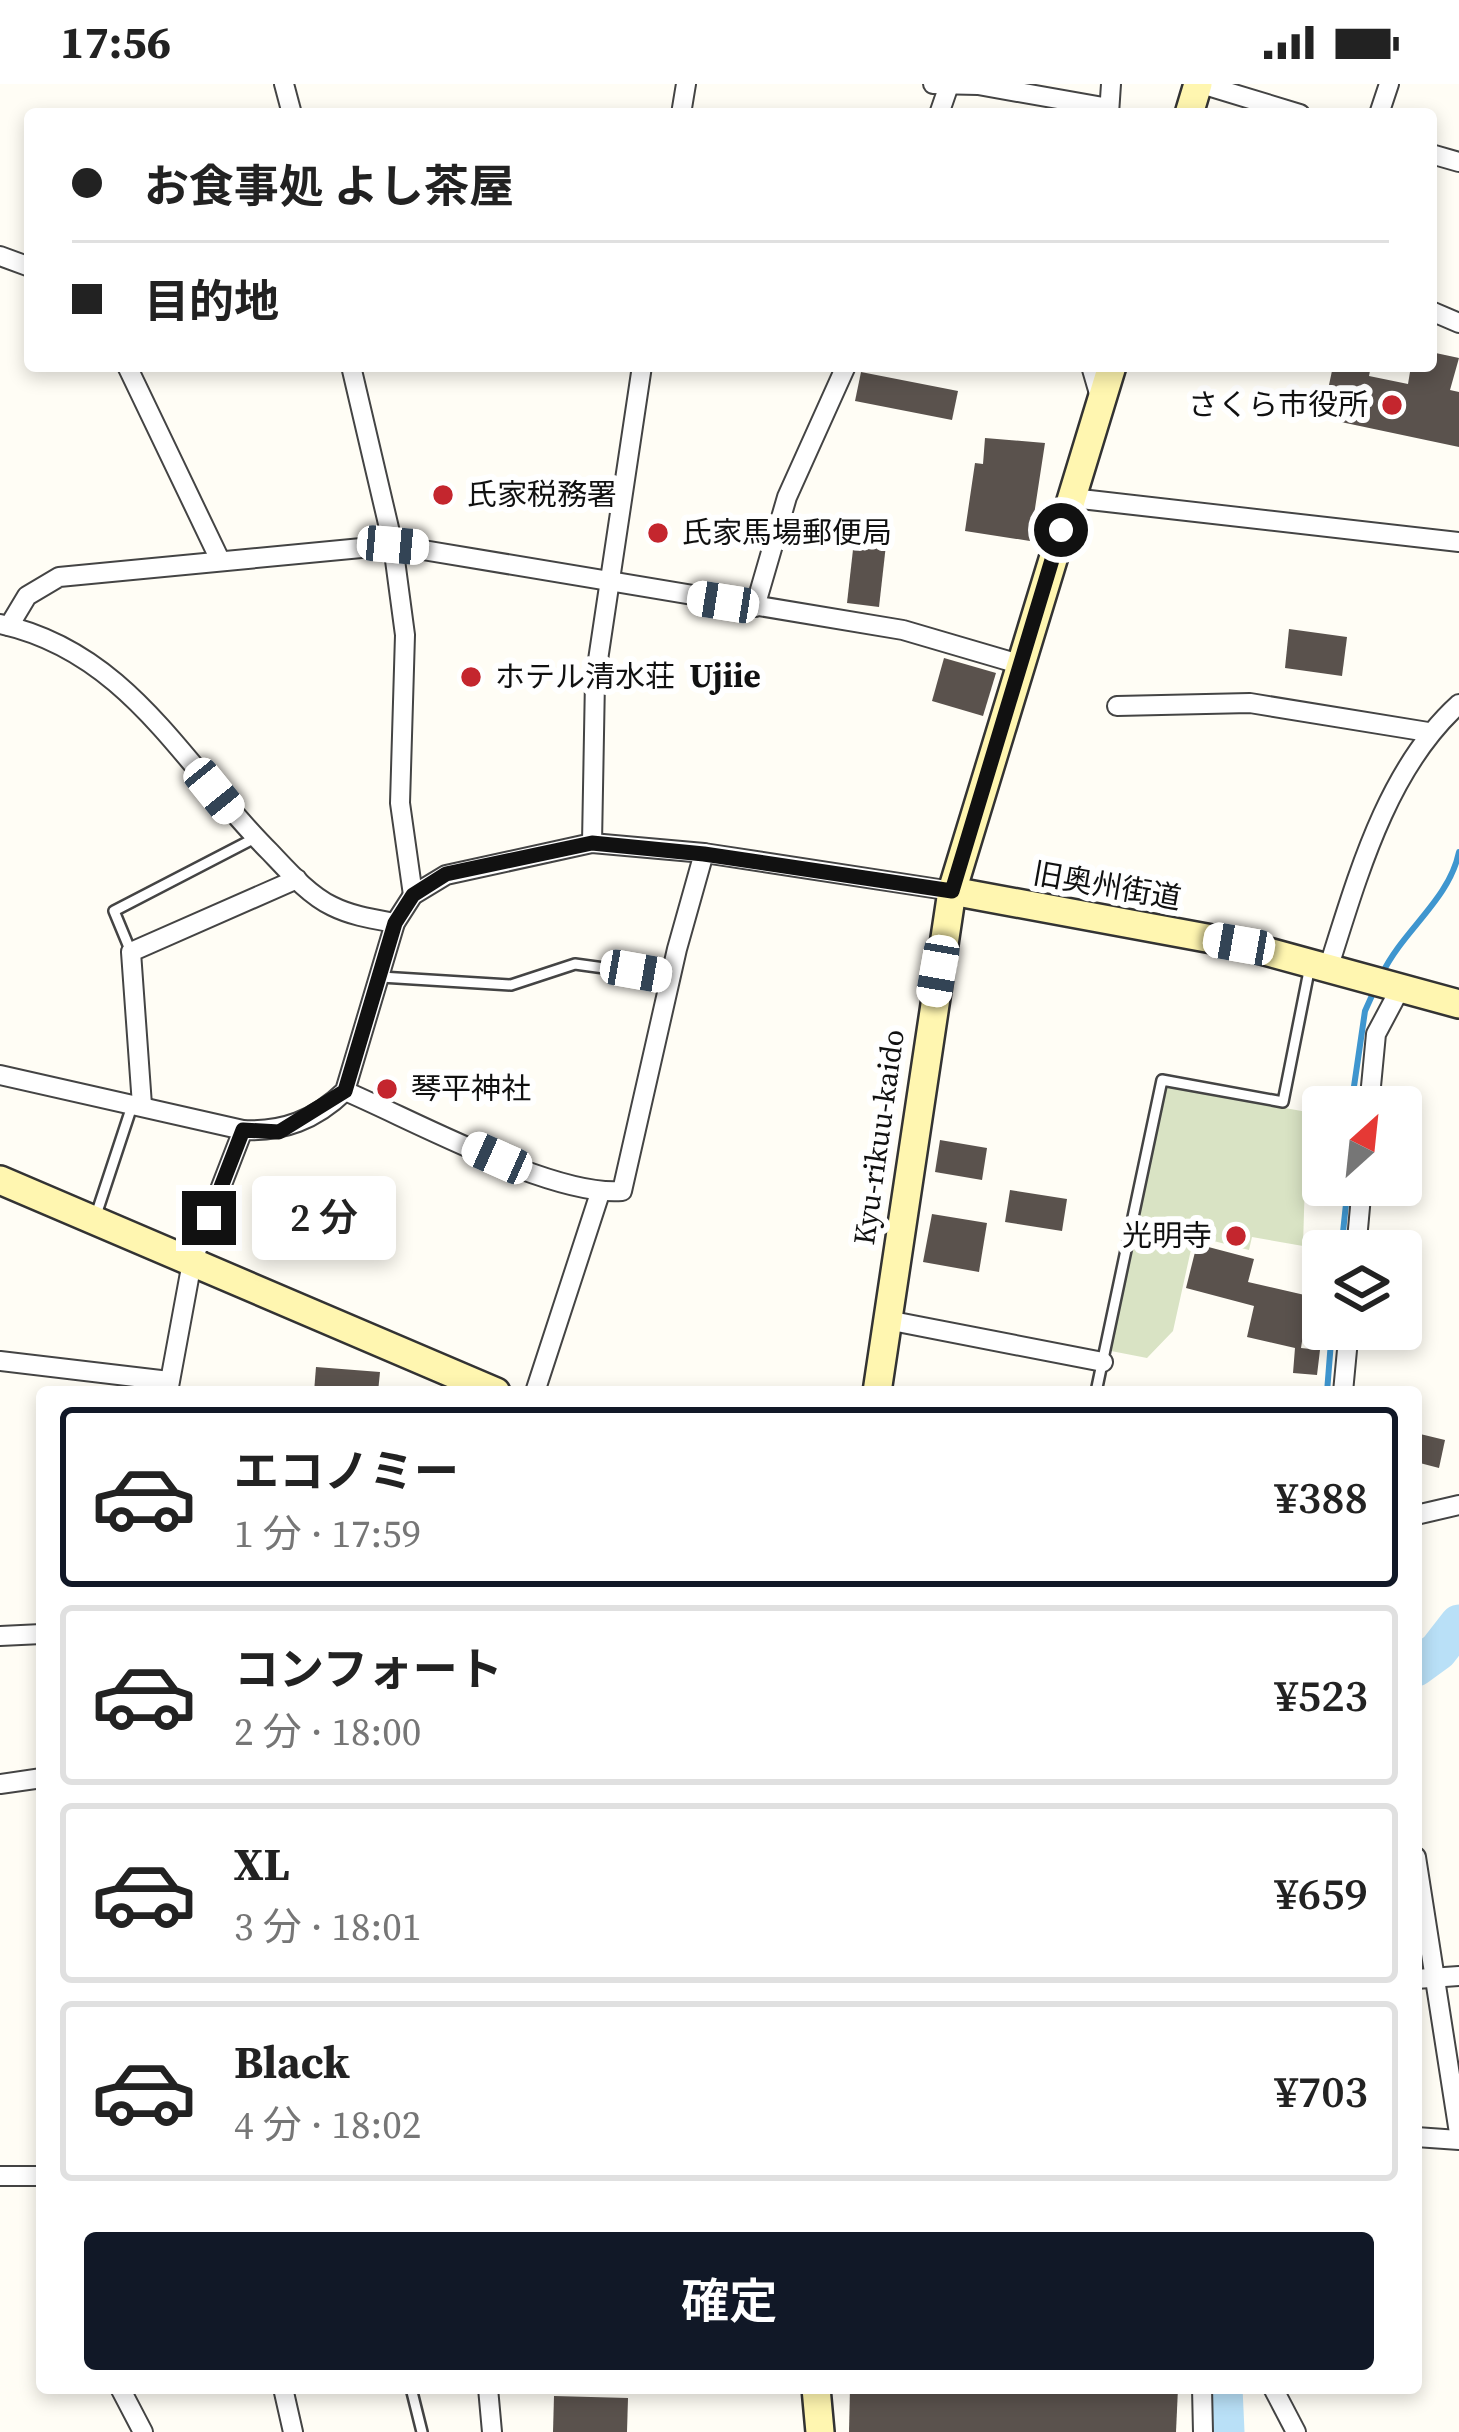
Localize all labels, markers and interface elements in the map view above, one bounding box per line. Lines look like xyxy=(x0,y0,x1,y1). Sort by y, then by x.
text: 17:56 xyxy=(60,11,171,73)
text: お食事処 よし茶屋 xyxy=(144,155,514,217)
text: 目的地 xyxy=(144,270,279,332)
place label: さくら市役所 xyxy=(1188,384,1368,425)
marker: さくら市役所 xyxy=(1379,392,1405,418)
place label: 氏家税務署 xyxy=(467,474,617,515)
marker: 氏家税務署 xyxy=(430,482,456,508)
route start xyxy=(1034,503,1088,557)
place label: 氏家馬場郵便局 xyxy=(682,512,892,553)
marker: 氏家馬場郵便局 xyxy=(645,520,671,546)
car xyxy=(356,524,430,566)
car xyxy=(685,579,761,625)
district label: Ujiie xyxy=(689,653,761,698)
place label: ホテル清水荘 xyxy=(495,656,675,697)
marker: ホテル清水荘 xyxy=(458,664,484,690)
car xyxy=(177,752,251,830)
street label: 旧奥州街道 xyxy=(1030,852,1185,919)
car xyxy=(1200,920,1278,968)
car xyxy=(914,932,962,1010)
car xyxy=(597,947,675,995)
street label: Kyu-rikuu-kaido xyxy=(843,1027,914,1247)
place label: 琴平神社 xyxy=(411,1068,531,1109)
marker: 琴平神社 xyxy=(374,1076,400,1102)
north arrow xyxy=(1302,1086,1422,1206)
map controls xyxy=(1302,1086,1422,1350)
car xyxy=(457,1127,537,1189)
callout: 2 分 xyxy=(251,1176,395,1260)
route end xyxy=(182,1191,236,1245)
text: 2 分 xyxy=(290,1191,358,1244)
place label: 光明寺 xyxy=(1122,1215,1212,1256)
marker: 光明寺 xyxy=(1223,1223,1249,1249)
button: layers xyxy=(1302,1230,1422,1350)
text: エコノミー xyxy=(234,1440,459,1502)
icon: car xyxy=(90,1443,198,1551)
text: ¥388 xyxy=(1274,1466,1368,1528)
text: 1 分 · 17:59 xyxy=(234,1507,421,1560)
text: コンフォート xyxy=(234,1638,503,1700)
icon: car xyxy=(90,1641,198,1749)
text: ¥523 xyxy=(1274,1664,1368,1726)
text: 2 分 · 18:00 xyxy=(234,1705,421,1758)
text: XL xyxy=(234,1833,290,1895)
icon: car xyxy=(90,1839,198,1947)
text: ¥659 xyxy=(1274,1862,1368,1924)
text: 3 分 · 18:01 xyxy=(234,1900,421,1953)
text: Black xyxy=(234,2031,350,2093)
icon: car xyxy=(90,2037,198,2145)
text: ¥703 xyxy=(1274,2060,1368,2122)
text: 4 分 · 18:02 xyxy=(234,2098,421,2151)
button: 確定 xyxy=(84,2232,1374,2370)

